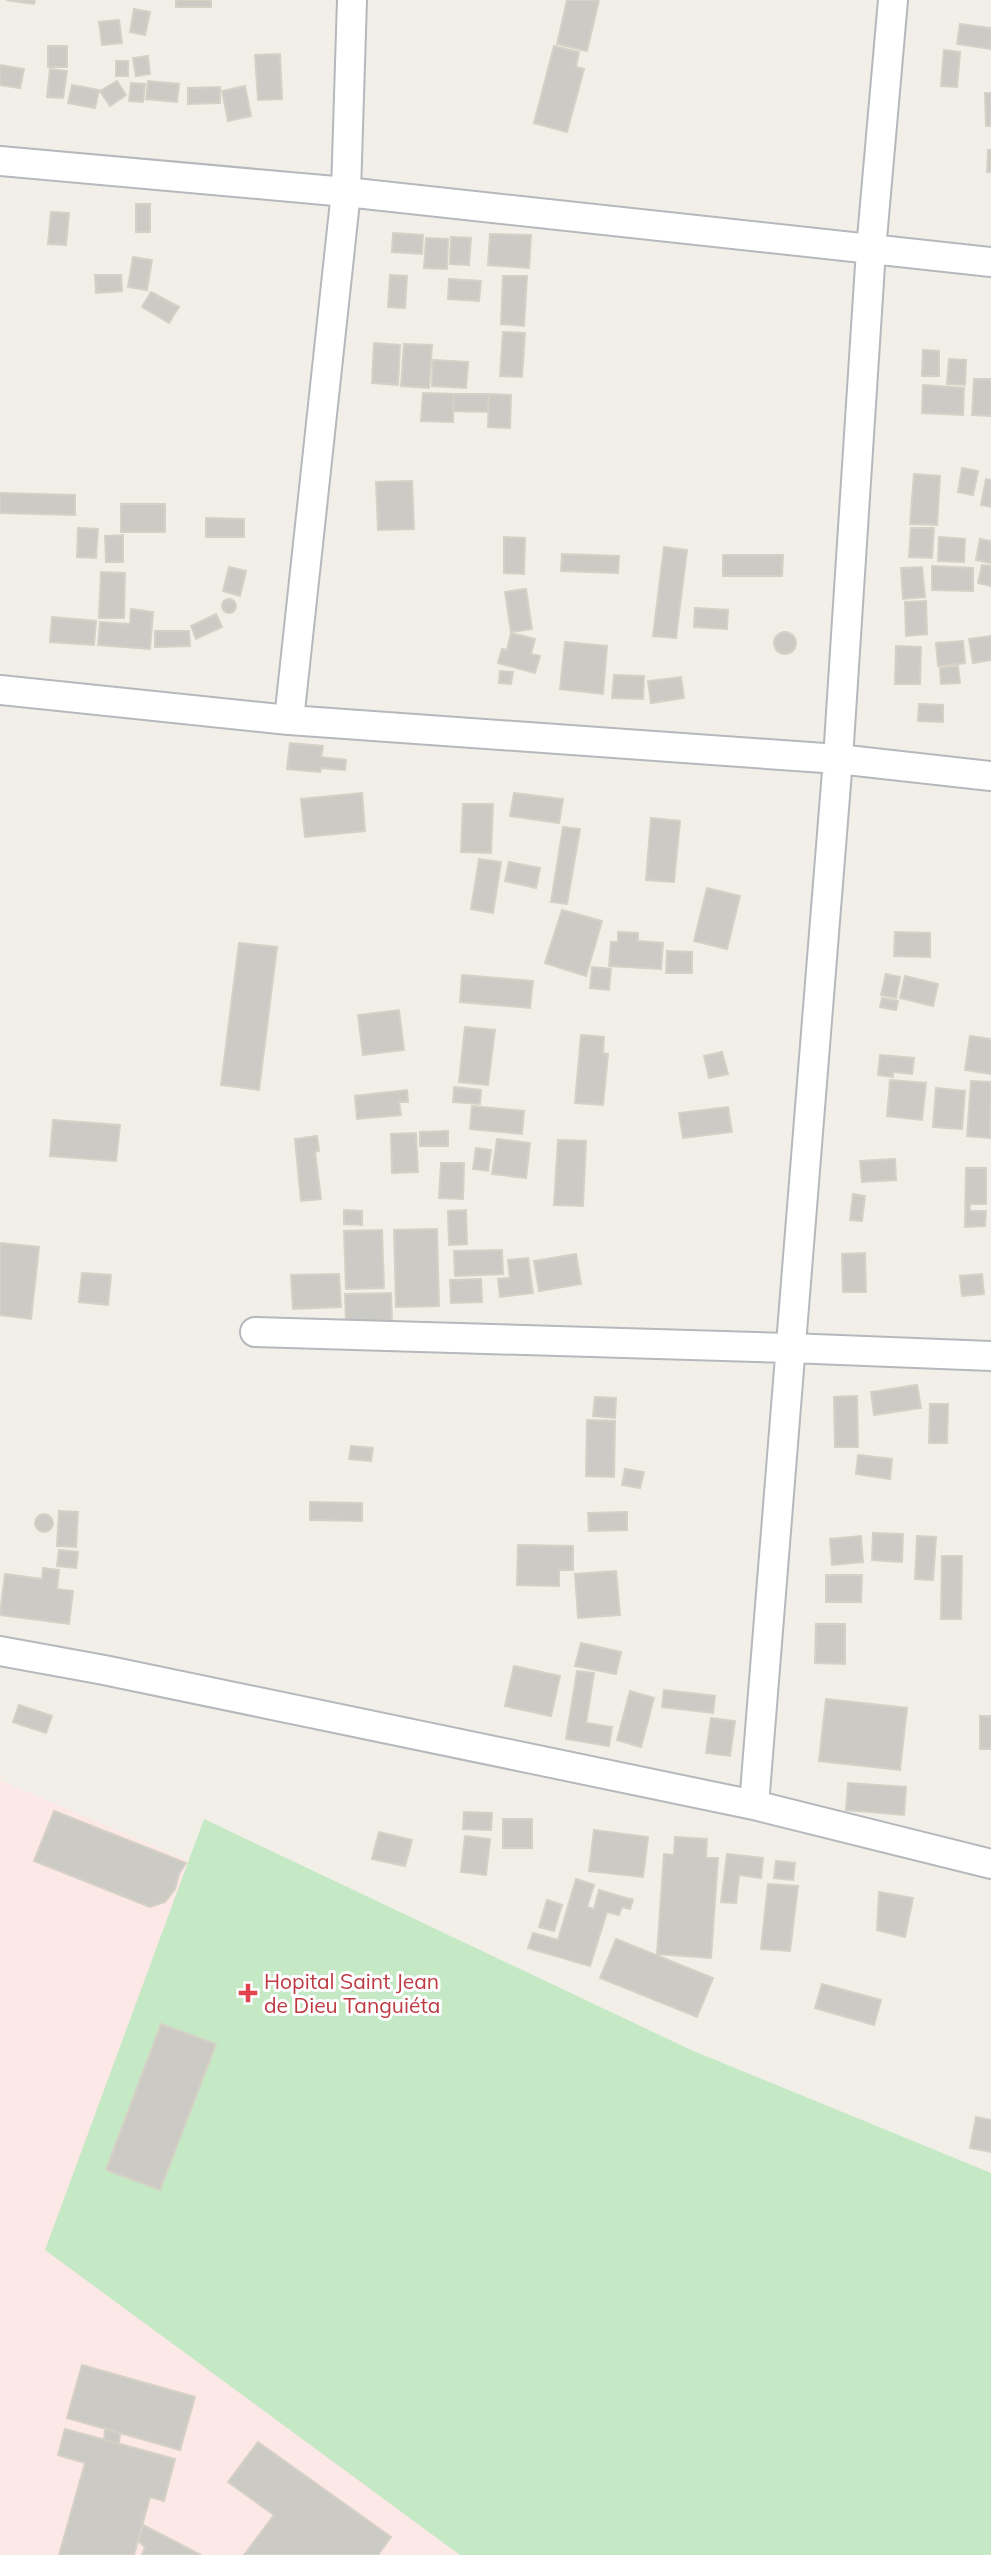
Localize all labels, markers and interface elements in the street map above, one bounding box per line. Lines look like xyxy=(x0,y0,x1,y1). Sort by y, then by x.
place label: Hopital Saint Jean de Dieu Tanguiéta xyxy=(264,1968,440,2018)
marker: Hopital Saint Jean de Dieu Tanguiéta xyxy=(238,1983,258,2003)

